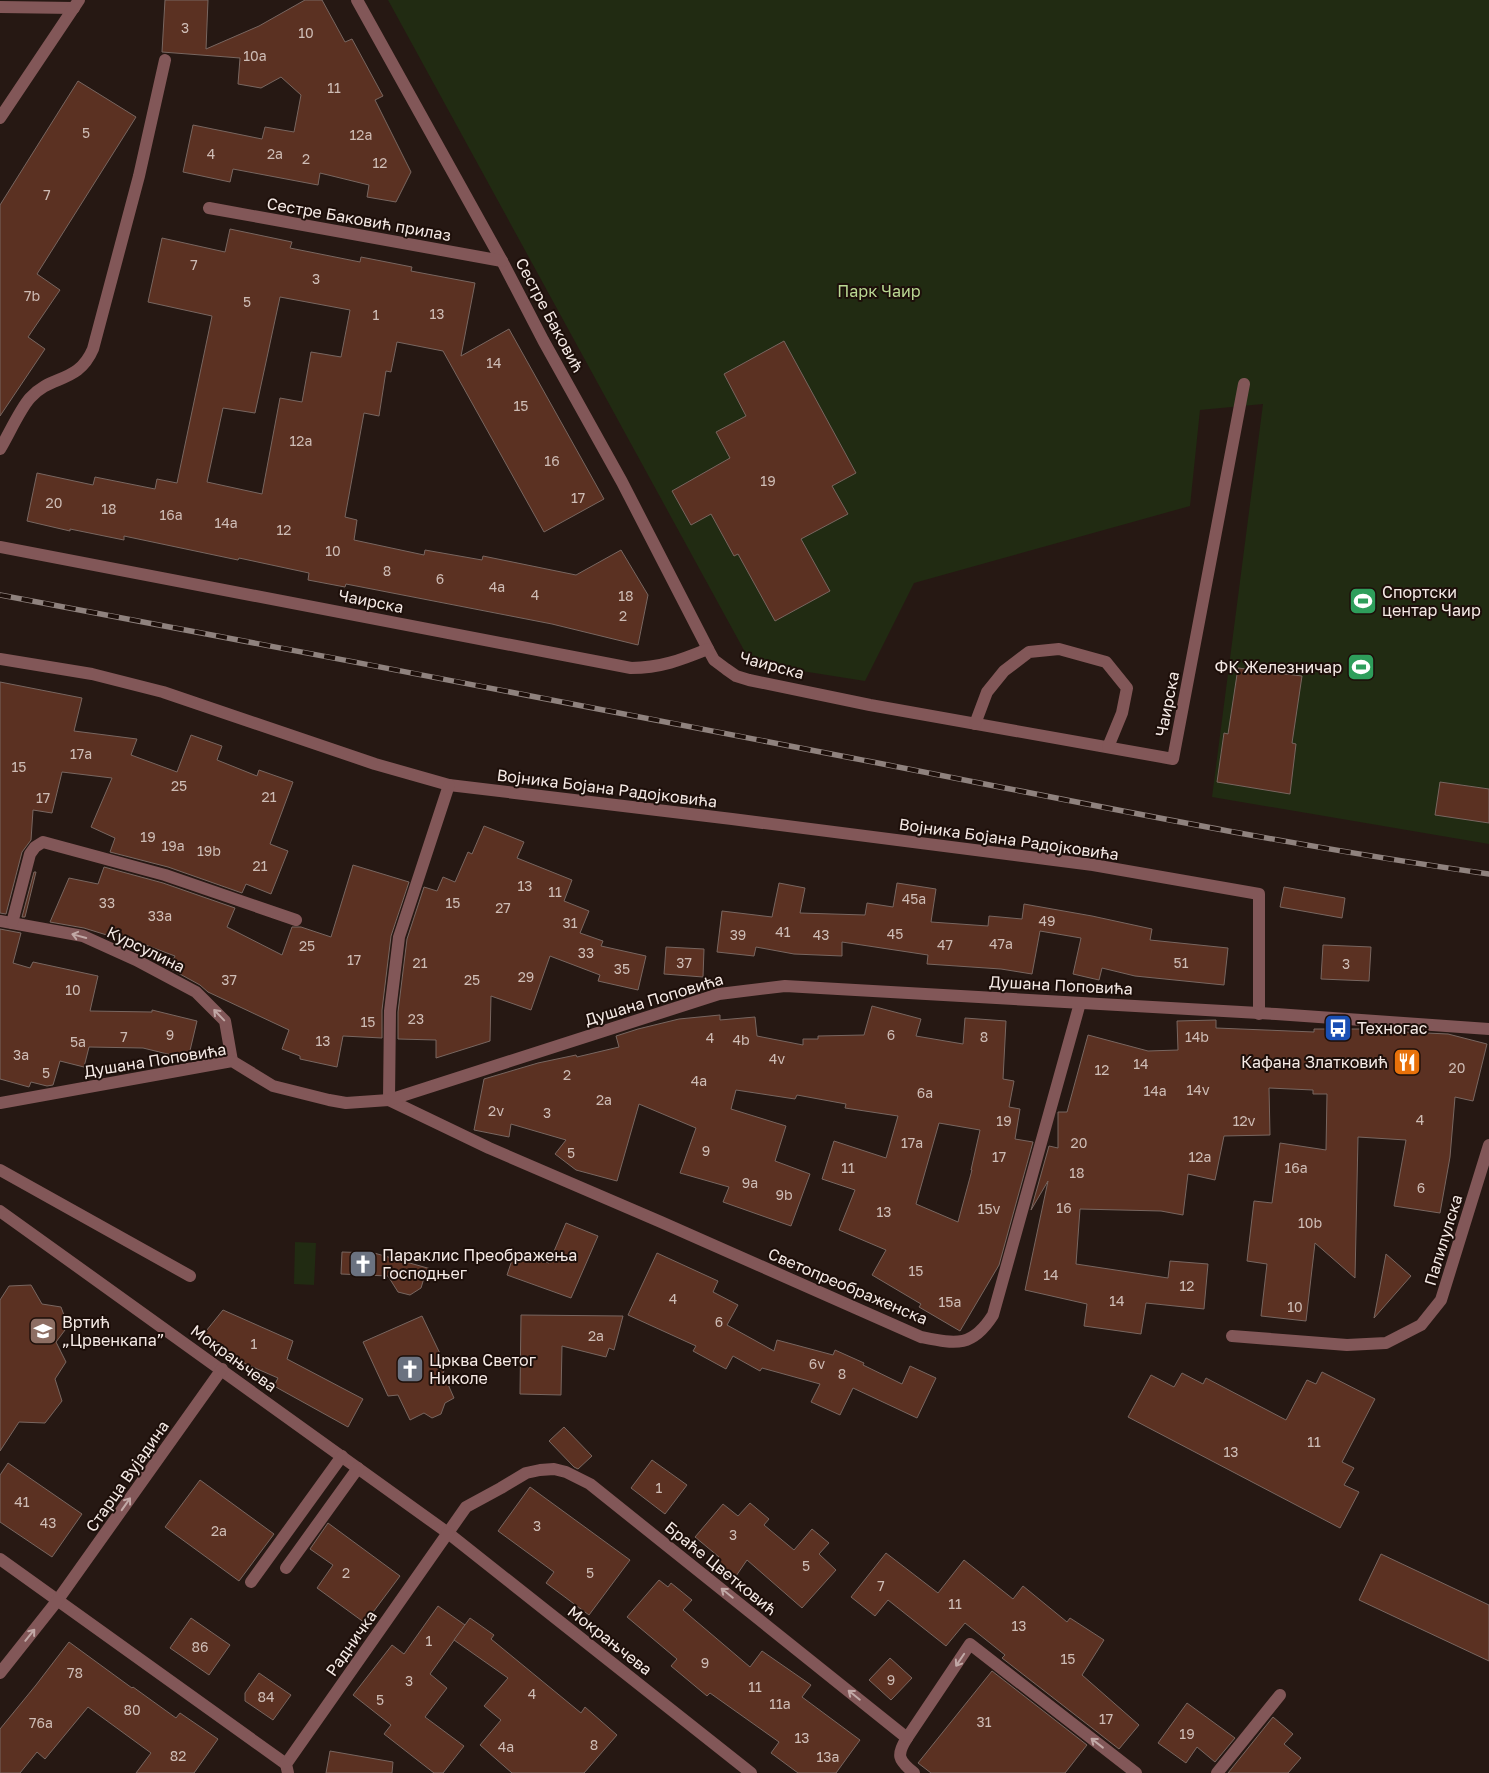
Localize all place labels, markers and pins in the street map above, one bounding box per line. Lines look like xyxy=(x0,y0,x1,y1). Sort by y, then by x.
place label: Спортски центар Чаир xyxy=(1382,582,1481,620)
sports icon: Спортски центар Чаир xyxy=(1348,586,1378,616)
sports icon: ФК Железничар xyxy=(1346,652,1376,682)
place label: ФК Железничар xyxy=(1215,657,1342,677)
bus stop icon: Техногас xyxy=(1323,1013,1353,1043)
place label: Техногас xyxy=(1357,1018,1428,1038)
restaurant icon: Кафана Златковић xyxy=(1392,1047,1422,1077)
place label: Кафана Златковић xyxy=(1241,1052,1388,1072)
place label: Параклис Преображења Господњег xyxy=(382,1245,577,1283)
church icon: Параклис Преображења Господњег xyxy=(348,1249,378,1279)
place label: Вртић „Црвенкапа” xyxy=(62,1312,165,1350)
school or university icon: Вртић „Црвенкапа” xyxy=(28,1316,58,1346)
place label: Црква Светог Николе xyxy=(429,1350,537,1388)
church icon: Црква Светог Николе xyxy=(395,1354,425,1384)

